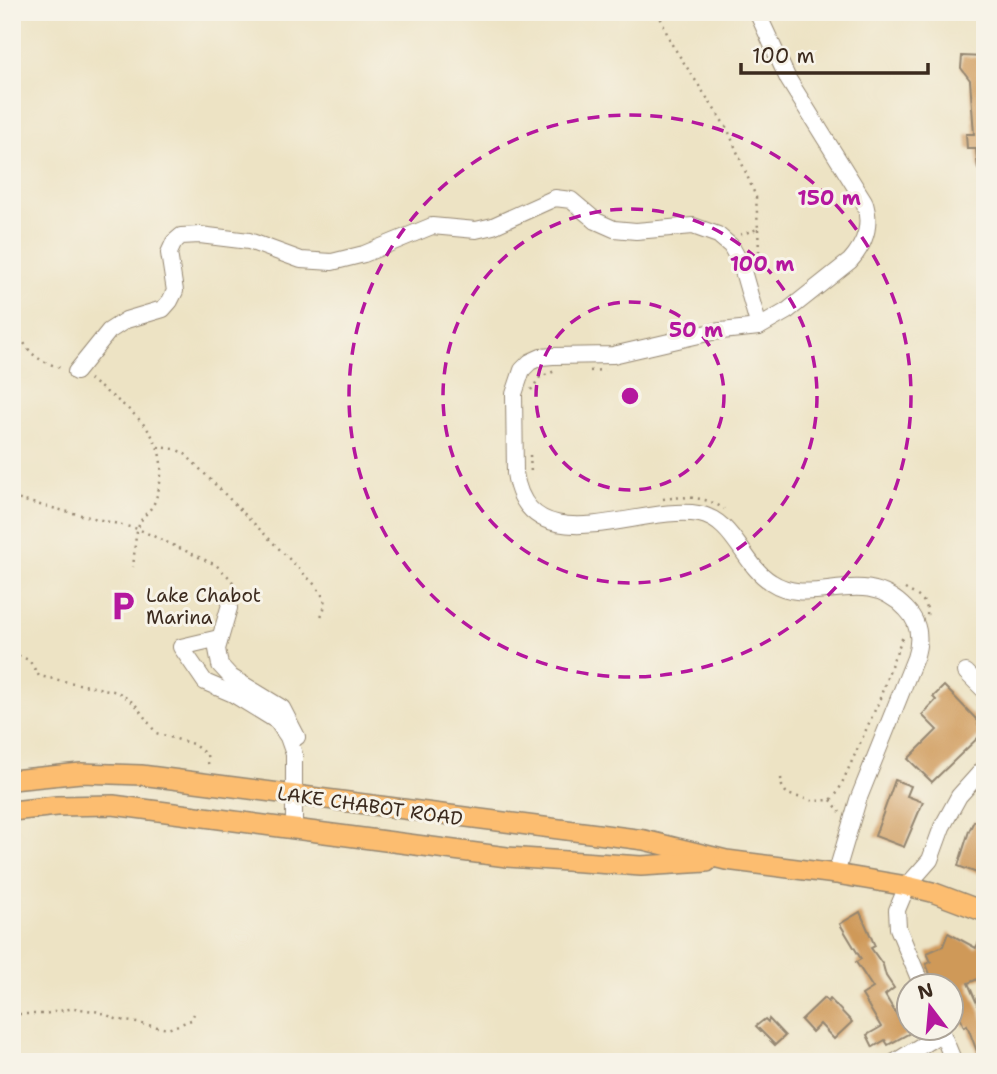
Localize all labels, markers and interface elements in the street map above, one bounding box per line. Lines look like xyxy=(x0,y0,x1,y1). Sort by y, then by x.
scale bar xyxy=(741,32,929,76)
text: 100 m xyxy=(752,42,815,70)
text: 150 m xyxy=(797,184,861,212)
text: 100 m xyxy=(730,250,794,278)
text: 50 m xyxy=(669,316,723,344)
centre of rings xyxy=(618,384,642,408)
place label: Lake Chabot Marina xyxy=(146,583,261,630)
parking icon: Lake Chabot Marina xyxy=(106,589,140,623)
street label: LAKE CHABOT ROAD xyxy=(276,781,464,831)
north arrow xyxy=(895,972,965,1042)
text: N xyxy=(915,977,936,1005)

